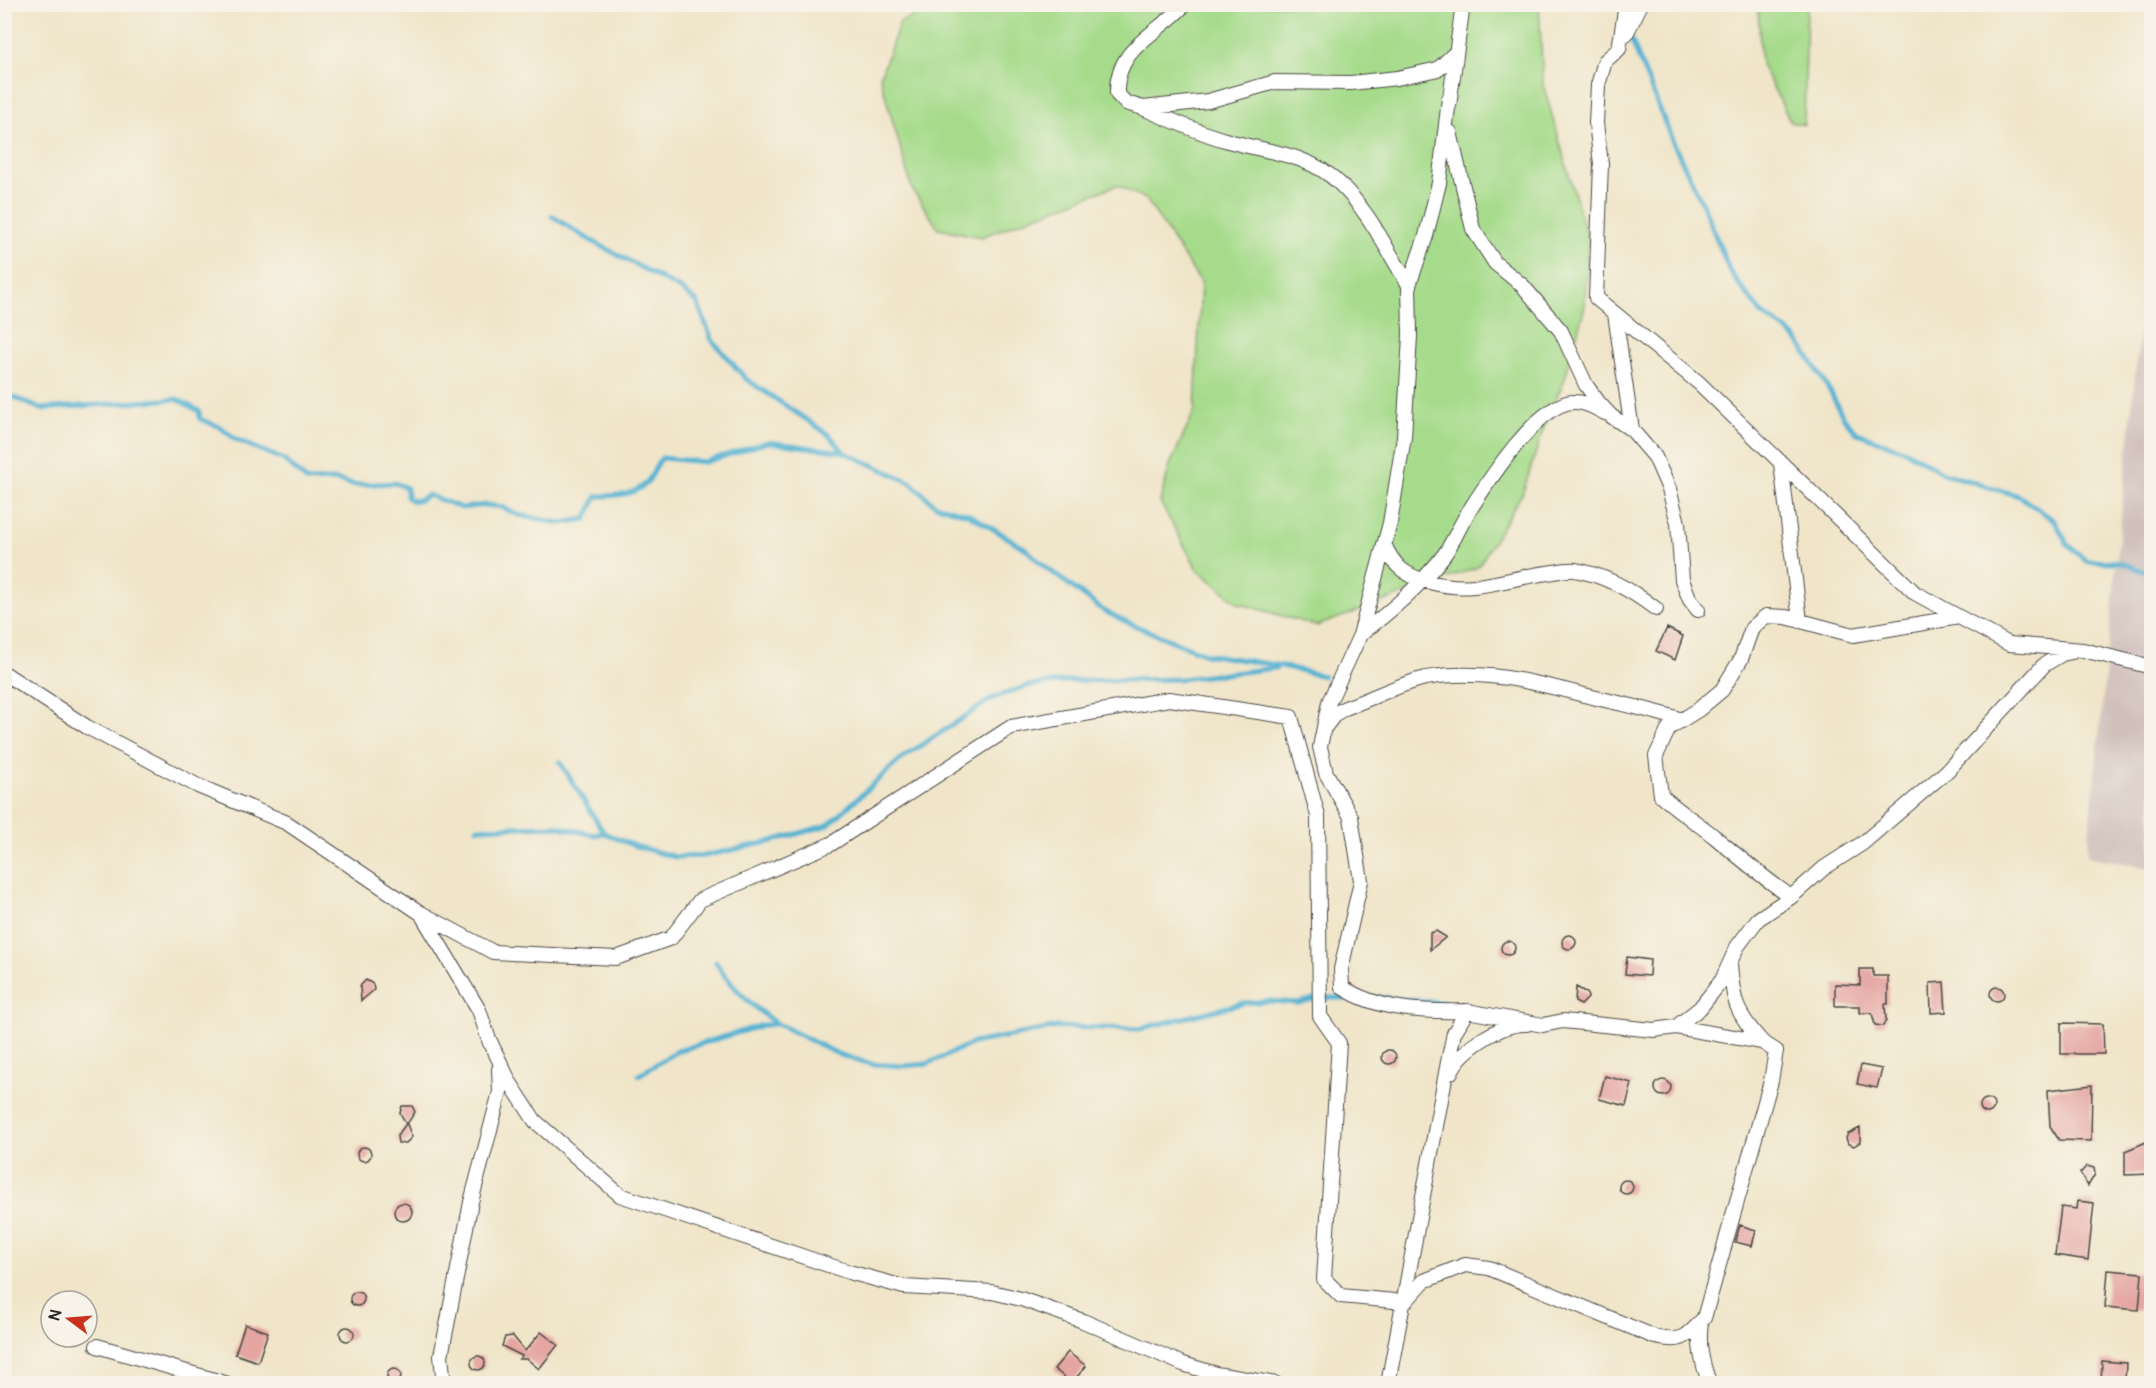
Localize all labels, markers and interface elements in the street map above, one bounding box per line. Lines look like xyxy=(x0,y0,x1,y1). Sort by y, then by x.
north arrow xyxy=(39,1289,99,1349)
text: N xyxy=(44,1307,67,1323)

